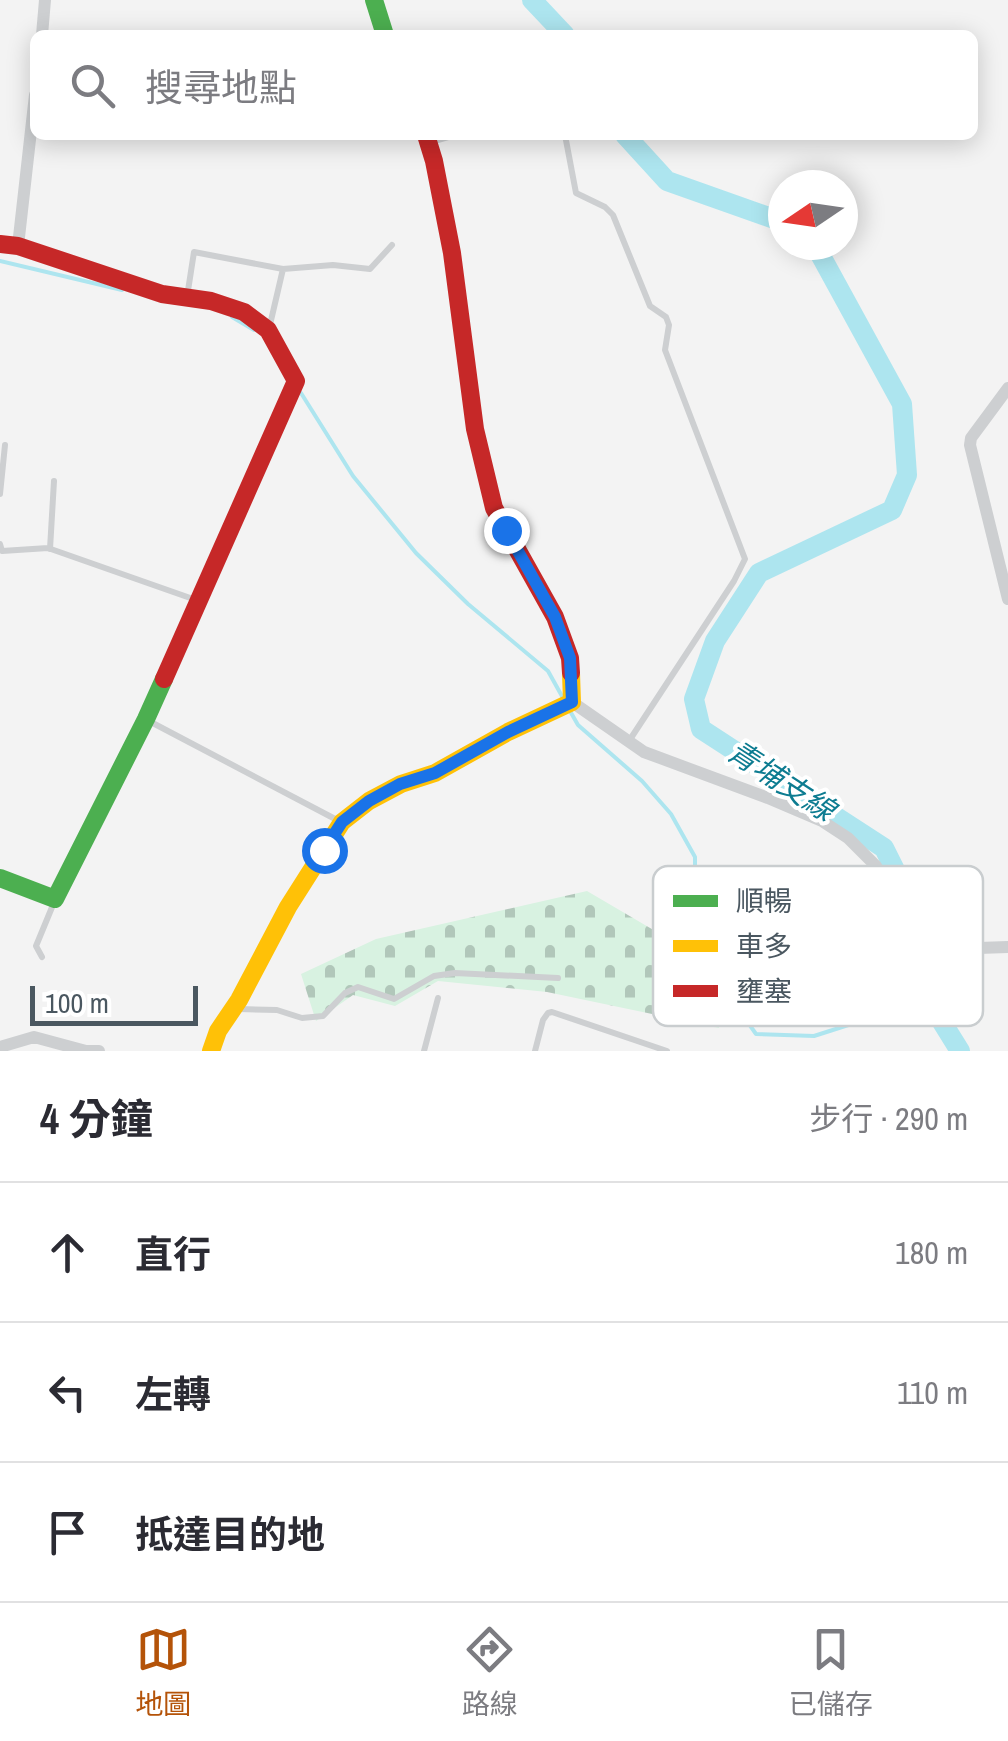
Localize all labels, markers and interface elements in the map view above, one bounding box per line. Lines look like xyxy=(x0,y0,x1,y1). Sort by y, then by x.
search box xyxy=(30,30,978,140)
icon: search xyxy=(65,58,120,113)
text: 搜尋地點 xyxy=(145,62,297,113)
north arrow xyxy=(768,170,858,260)
route end xyxy=(484,508,530,554)
water label: 青埔支線 xyxy=(720,731,845,831)
route start xyxy=(302,828,348,874)
legend xyxy=(653,866,983,1026)
text: 順暢 xyxy=(736,882,792,920)
text: 車多 xyxy=(736,927,792,965)
text: 壅塞 xyxy=(736,972,792,1010)
scale bar xyxy=(30,981,198,1026)
text: 100 m xyxy=(45,984,109,1022)
text: 4 分鐘 xyxy=(40,1091,153,1147)
text: 步行 · 290 m xyxy=(809,1097,968,1140)
icon: ahead xyxy=(40,1225,95,1280)
text: 直行 xyxy=(135,1229,211,1280)
text: 180 m xyxy=(895,1231,968,1274)
icon: left xyxy=(40,1365,95,1420)
text: 左轉 xyxy=(135,1369,211,1420)
text: 110 m xyxy=(897,1371,968,1414)
icon: arrive xyxy=(40,1505,95,1560)
text: 抵達目的地 xyxy=(135,1509,325,1560)
tab: 地圖 xyxy=(135,1622,191,1723)
tab: 路線 xyxy=(462,1622,518,1723)
tab: 已儲存 xyxy=(789,1622,873,1723)

